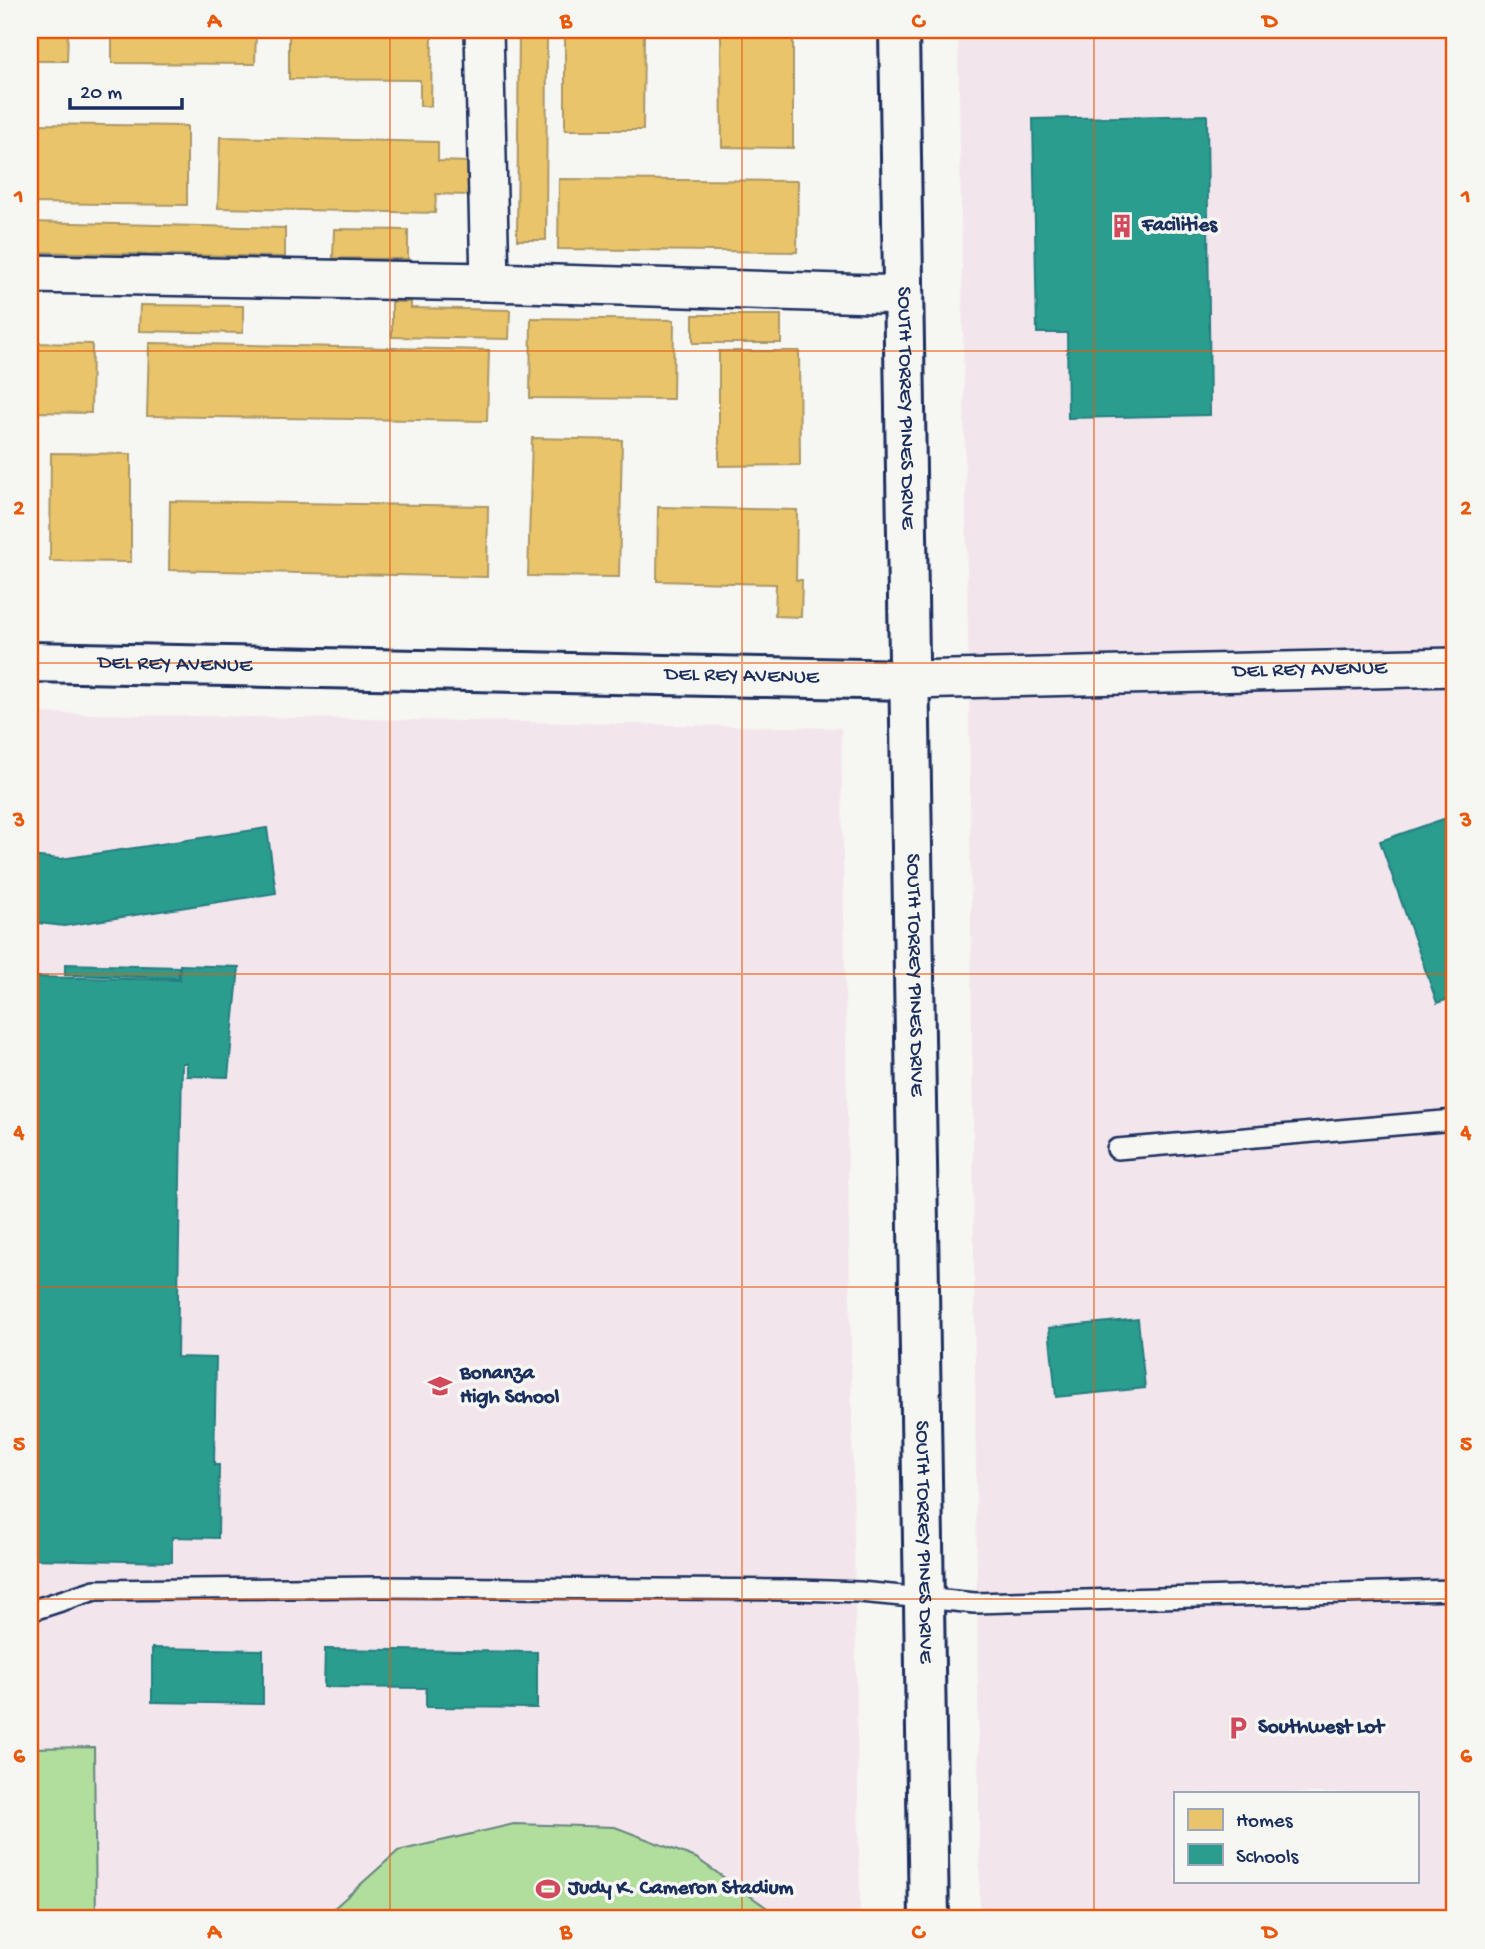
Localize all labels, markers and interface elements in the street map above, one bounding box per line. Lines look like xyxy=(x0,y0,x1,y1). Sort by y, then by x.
text: A xyxy=(206,9,222,36)
text: B xyxy=(559,9,573,36)
text: C xyxy=(912,9,927,36)
text: D xyxy=(1261,9,1279,36)
scale bar xyxy=(70,66,182,110)
text: 20 m xyxy=(80,82,122,107)
text: 1 xyxy=(13,184,24,211)
text: 1 xyxy=(1460,184,1471,211)
building icon: Facilities xyxy=(1108,212,1136,240)
place label: Facilities xyxy=(1141,214,1218,239)
street label: SOUTH TORREY PINES DRIVE xyxy=(891,286,919,531)
text: 2 xyxy=(13,496,25,523)
text: 2 xyxy=(1460,496,1472,523)
street label: DEL REY AVENUE xyxy=(96,651,253,679)
street label: DEL REY AVENUE xyxy=(1230,656,1388,685)
street label: DEL REY AVENUE xyxy=(662,662,820,691)
text: 3 xyxy=(12,808,25,835)
text: 3 xyxy=(1459,808,1472,835)
street label: SOUTH TORREY PINES DRIVE xyxy=(900,853,928,1097)
text: 4 xyxy=(13,1120,25,1147)
text: 4 xyxy=(1460,1120,1472,1147)
place label: Bonanza High School xyxy=(459,1362,560,1411)
school or university icon: Bonanza High School xyxy=(426,1372,454,1400)
street label: SOUTH TORREY PINES DRIVE xyxy=(909,1420,937,1664)
text: 5 xyxy=(13,1432,25,1459)
text: 5 xyxy=(1460,1432,1472,1459)
parking icon: Southwest Lot xyxy=(1224,1714,1252,1742)
place label: Southwest Lot xyxy=(1258,1716,1386,1741)
text: 6 xyxy=(13,1744,26,1771)
text: 6 xyxy=(1460,1744,1473,1771)
legend xyxy=(1174,1792,1418,1882)
text: Homes xyxy=(1236,1810,1294,1835)
text: Schools xyxy=(1236,1846,1300,1871)
sports icon: Judy K. Cameron Stadium xyxy=(534,1875,562,1903)
place label: Judy K. Cameron Stadium xyxy=(567,1877,793,1902)
text: A xyxy=(206,1920,222,1947)
text: B xyxy=(559,1920,573,1947)
text: C xyxy=(912,1920,927,1947)
text: D xyxy=(1261,1920,1279,1947)

